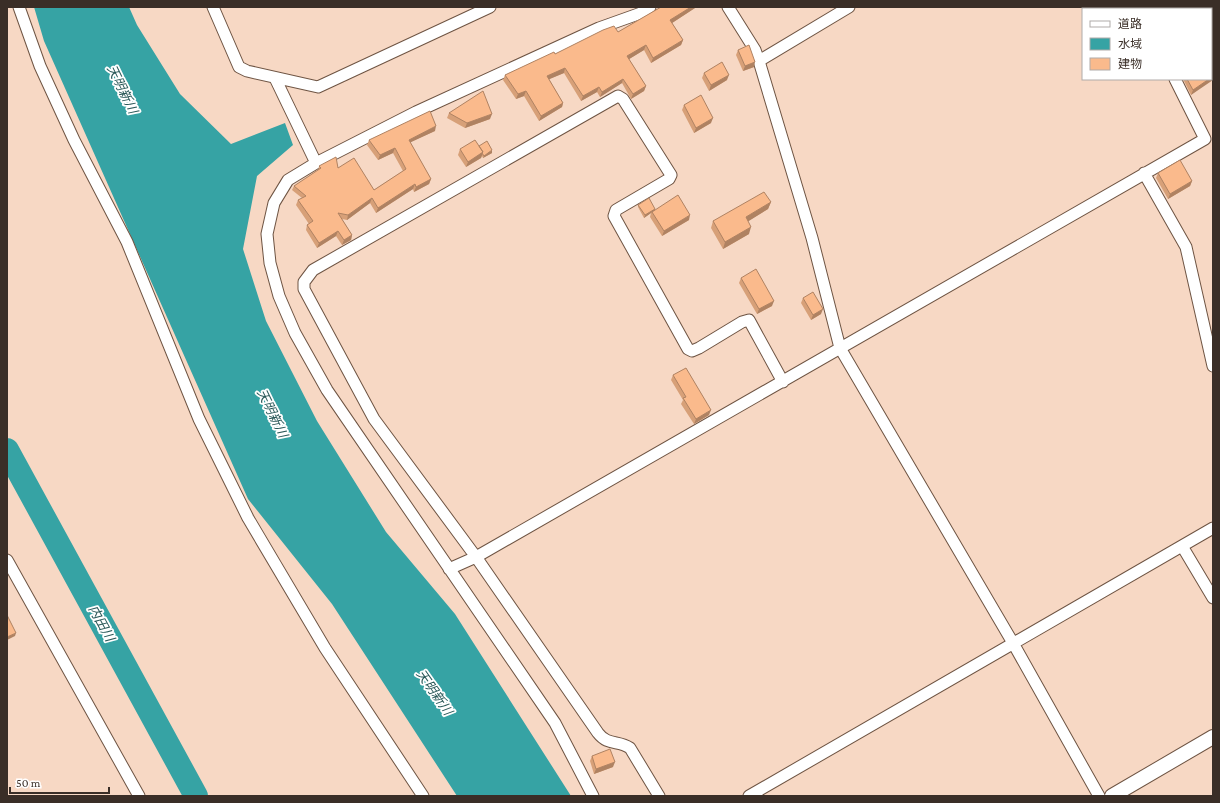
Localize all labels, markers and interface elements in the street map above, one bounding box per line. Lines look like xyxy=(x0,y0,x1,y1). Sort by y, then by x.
legend xyxy=(1082,8,1212,80)
text: 道路 xyxy=(1118,17,1142,31)
text: 水域 xyxy=(1118,37,1142,51)
text: 建物 xyxy=(1118,57,1142,71)
water label: 天明新川 xyxy=(104,63,142,118)
water label: 天明新川 xyxy=(254,387,292,442)
water label: 内田川 xyxy=(86,603,119,646)
water label: 天明新川 xyxy=(414,667,457,720)
scale bar xyxy=(10,769,109,795)
text: 50 m xyxy=(16,776,41,790)

